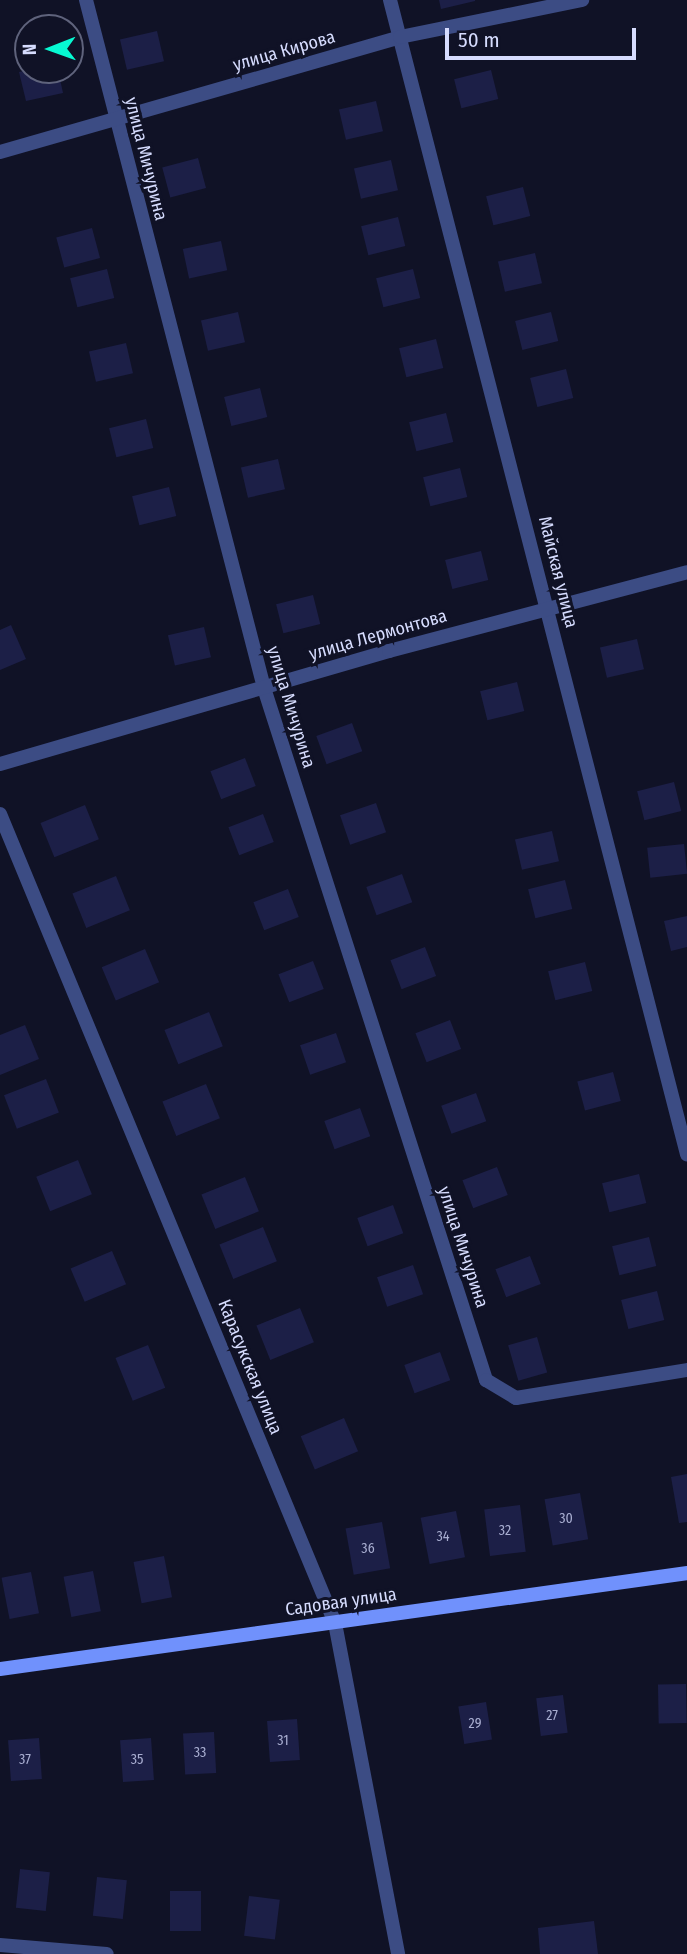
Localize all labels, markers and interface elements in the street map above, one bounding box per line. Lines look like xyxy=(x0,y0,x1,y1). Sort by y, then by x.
north arrow xyxy=(14,14,84,84)
scale bar xyxy=(449,14,640,58)
street label: улица Кирова xyxy=(230,26,338,76)
text: 50 m xyxy=(458,27,500,53)
text: N xyxy=(18,43,41,55)
street label: улица Мичурина xyxy=(120,95,172,223)
street label: Майская улица xyxy=(534,514,582,630)
street label: улица Лермонтова xyxy=(307,605,449,665)
street label: улица Мичурина xyxy=(262,643,320,771)
street label: улица Мичурина xyxy=(433,1184,493,1310)
street label: Карасукская улица xyxy=(213,1296,287,1438)
house number: 30 xyxy=(559,1511,573,1527)
house number: 32 xyxy=(499,1523,511,1539)
house number: 34 xyxy=(436,1529,450,1545)
house number: 36 xyxy=(361,1541,375,1557)
street label: Садовая улица xyxy=(284,1583,398,1621)
house number: 27 xyxy=(546,1708,558,1724)
house number: 29 xyxy=(469,1716,481,1732)
house number: 31 xyxy=(277,1733,289,1749)
house number: 33 xyxy=(194,1745,206,1761)
house number: 37 xyxy=(19,1752,31,1768)
house number: 35 xyxy=(131,1752,143,1768)

